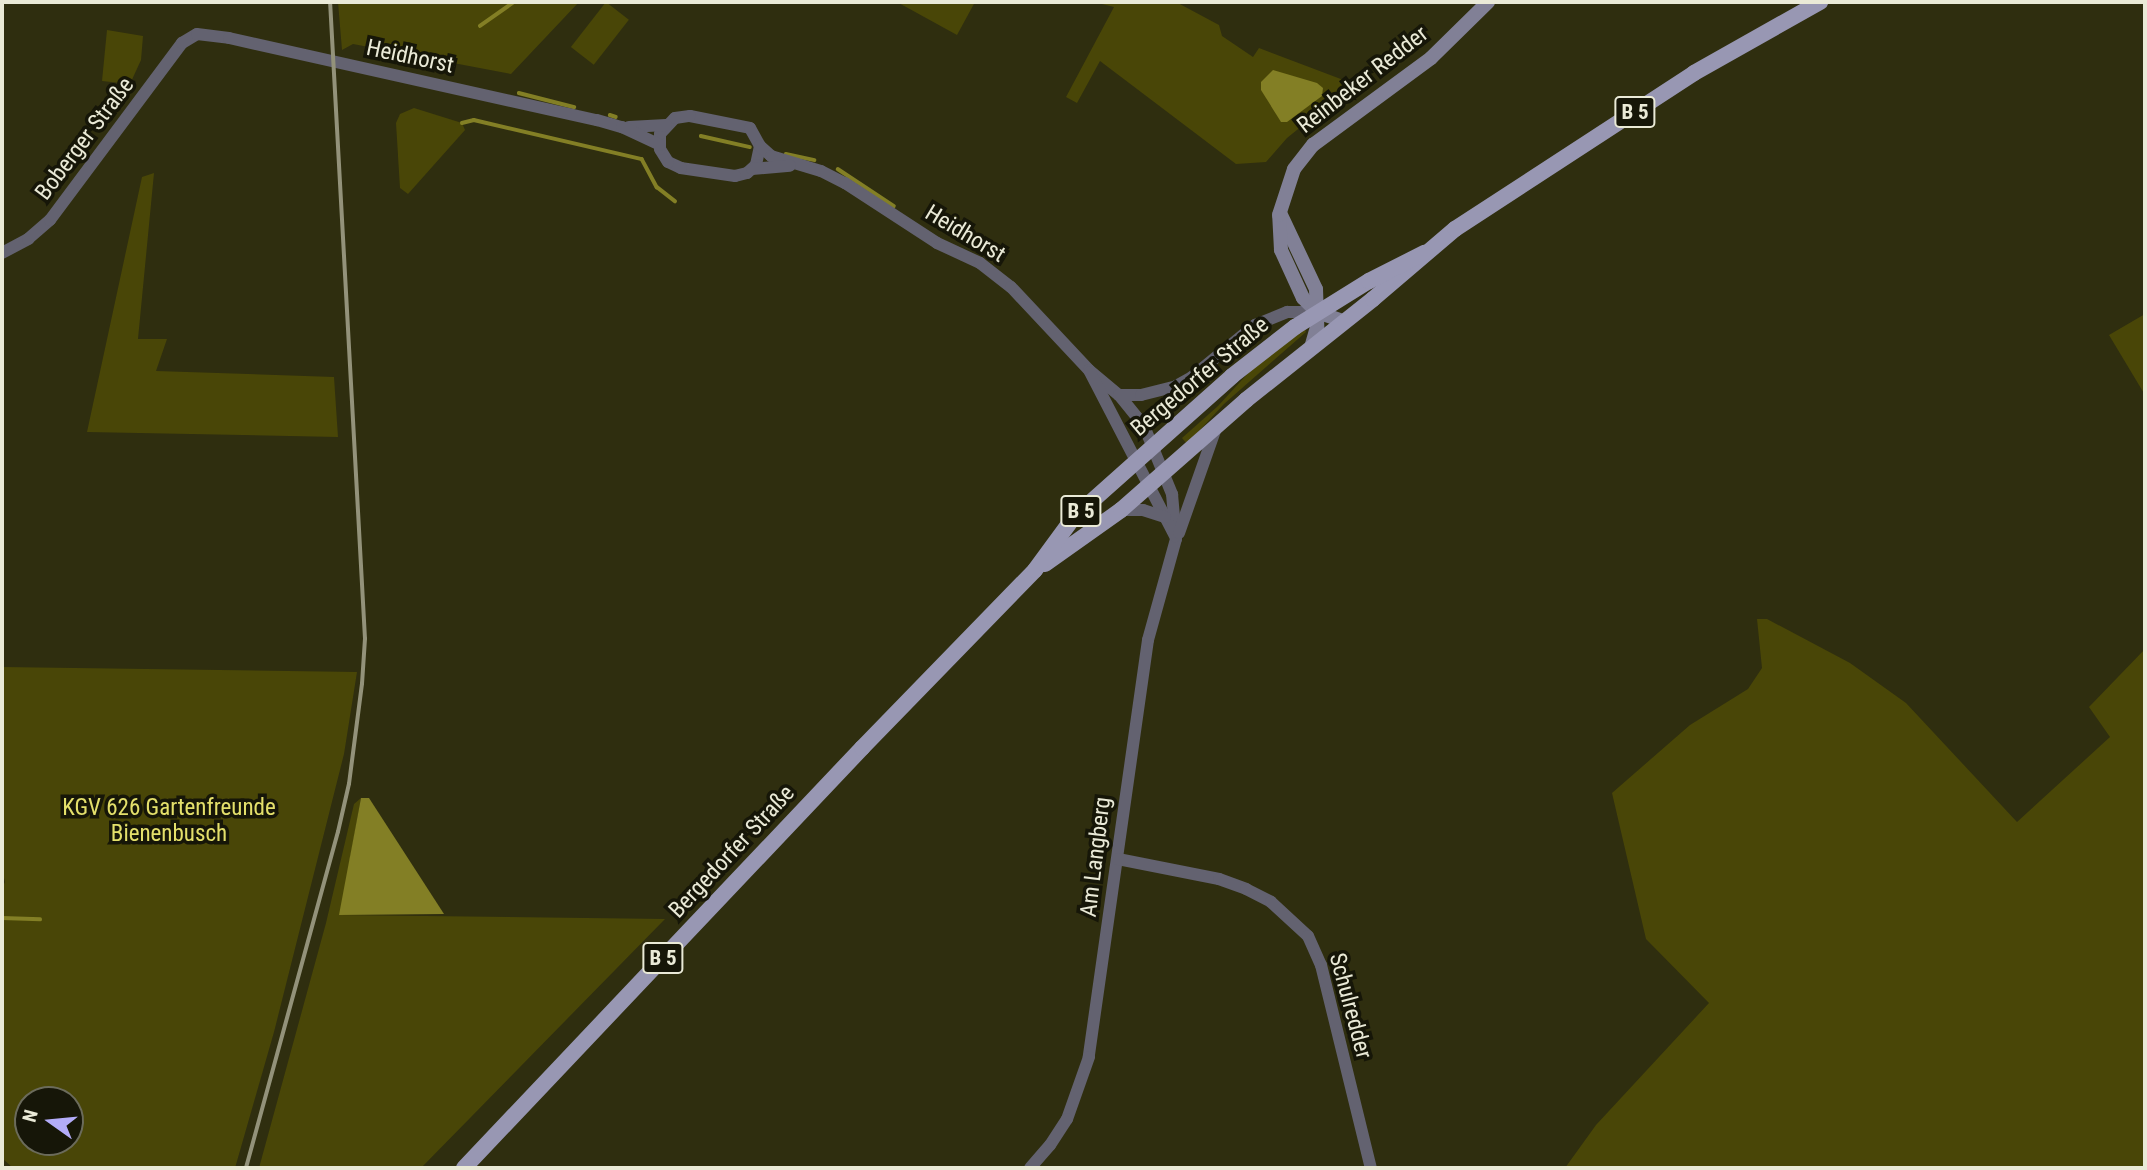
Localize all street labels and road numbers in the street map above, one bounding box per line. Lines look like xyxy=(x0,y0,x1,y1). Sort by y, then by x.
street label: Reinbeker Redder xyxy=(1292,20,1434,140)
street label: Heidhorst xyxy=(364,34,456,80)
street label: Boberger Straße xyxy=(30,72,140,206)
road number: B 5 xyxy=(1614,94,1656,130)
street label: Heidhorst xyxy=(920,199,1010,269)
street label: Bergedorfer Straße xyxy=(1125,311,1275,443)
road number: B 5 xyxy=(1060,494,1102,528)
street label: Bergedorfer Straße xyxy=(663,780,801,924)
street label: Am Langberg xyxy=(1075,795,1117,919)
road number: B 5 xyxy=(642,940,684,976)
street label: Schulredder xyxy=(1323,950,1377,1062)

